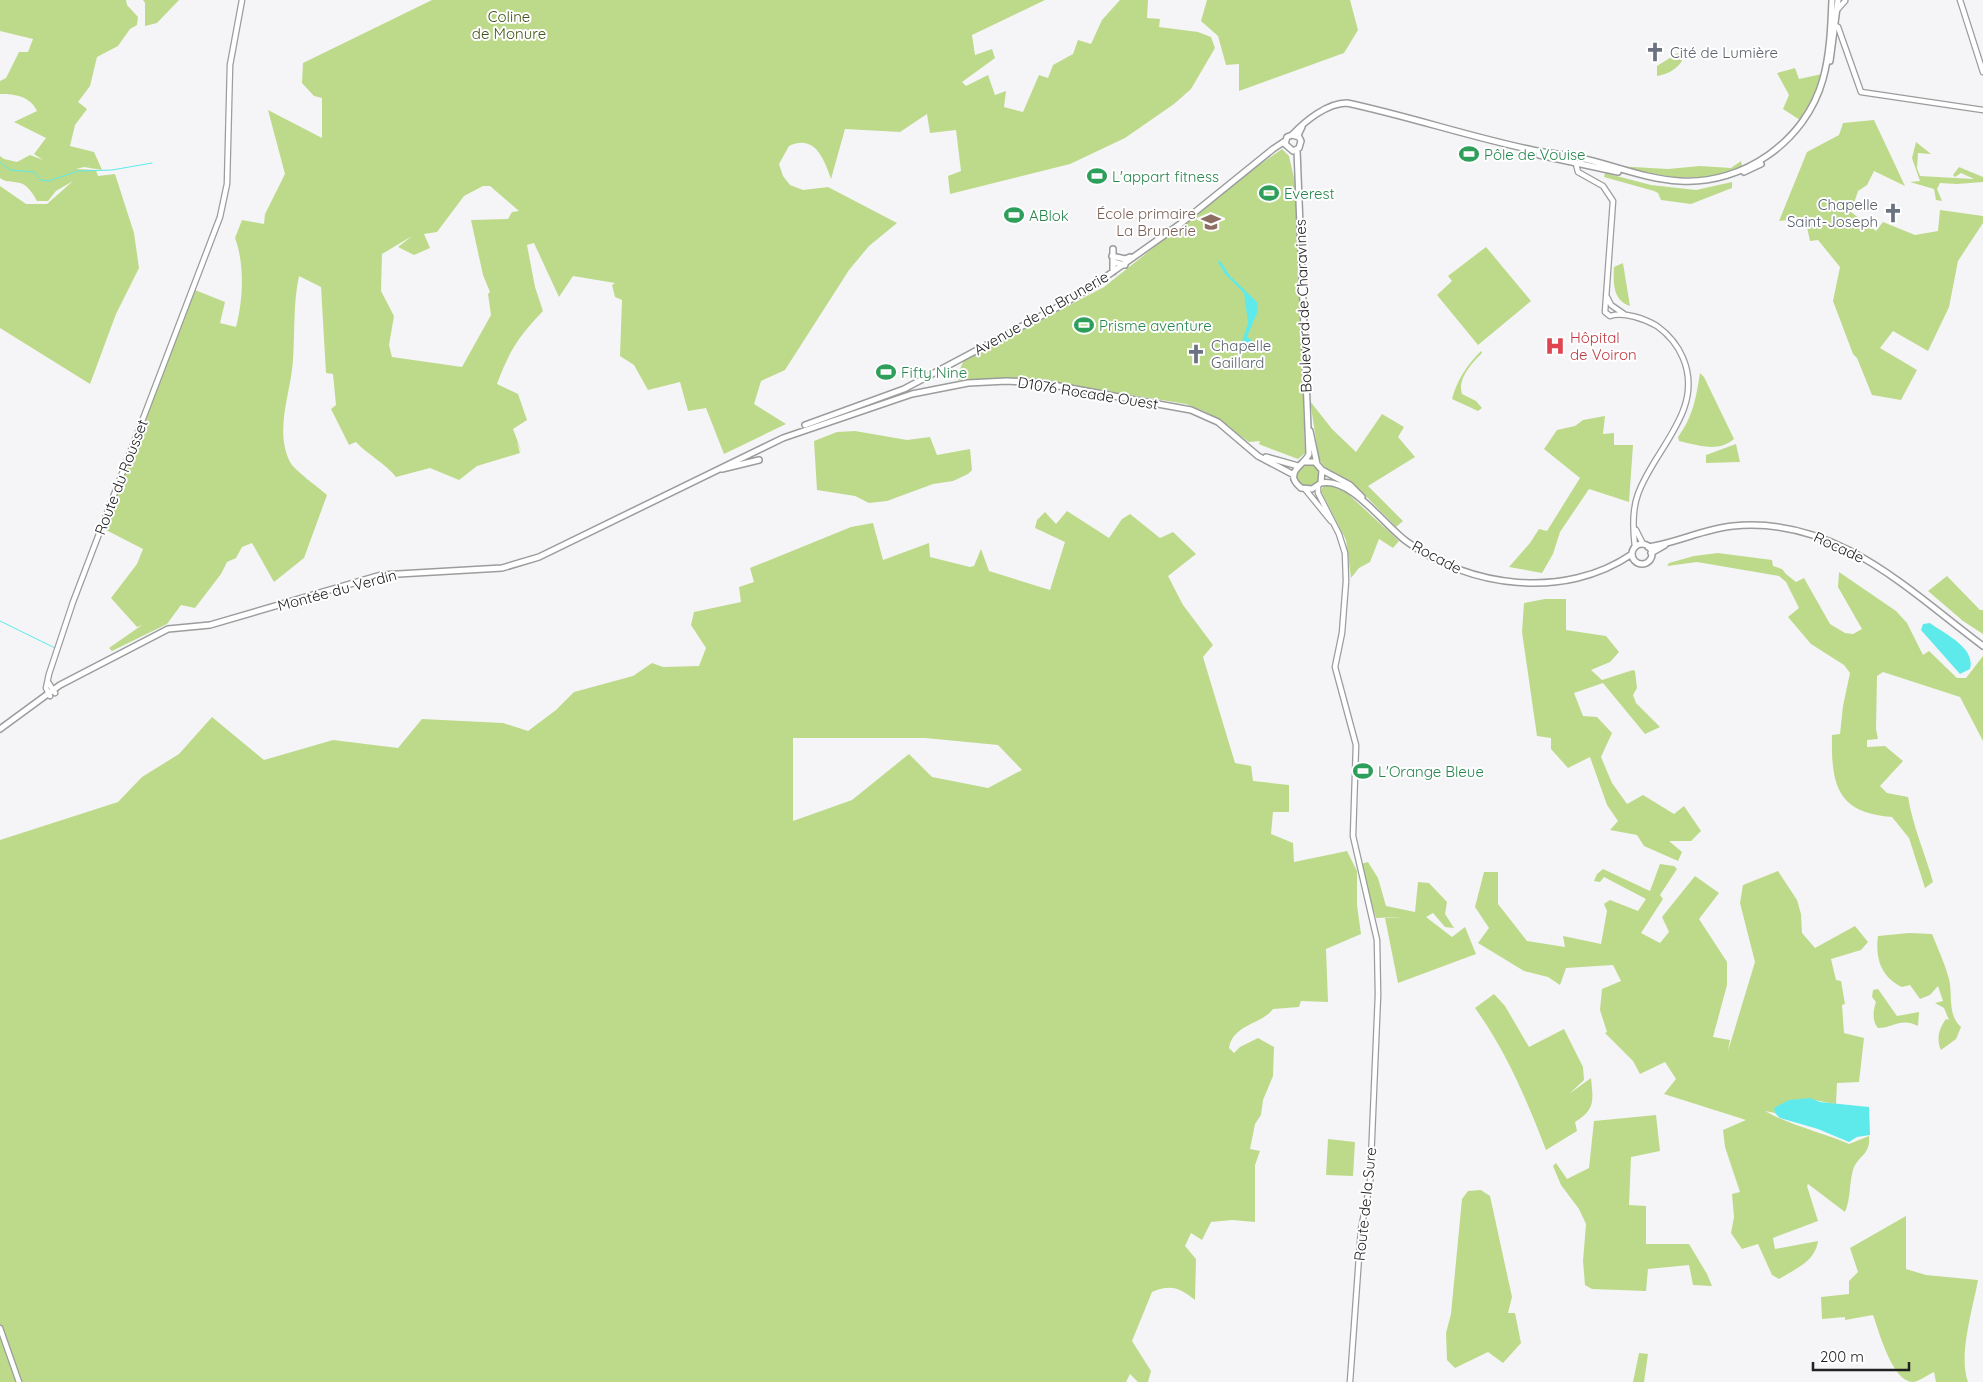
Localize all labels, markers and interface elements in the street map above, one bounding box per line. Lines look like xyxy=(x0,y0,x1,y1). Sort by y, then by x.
park label: Coline de Monure xyxy=(472,7,546,43)
church icon: Cité de Lumière xyxy=(1644,41,1666,63)
place label: Cité de Lumière xyxy=(1670,43,1778,62)
sports icon: Pôle de Vouise xyxy=(1458,143,1480,165)
place label: Pôle de Vouise xyxy=(1484,145,1585,164)
sports icon: L'appart fitness xyxy=(1086,165,1108,187)
place label: L'appart fitness xyxy=(1112,167,1219,186)
sports icon: Everest xyxy=(1258,182,1280,204)
place label: Everest xyxy=(1284,184,1335,203)
place label: Chapelle Saint-Joseph xyxy=(1787,195,1878,231)
church icon: Chapelle Saint-Joseph xyxy=(1882,202,1904,224)
sports icon: ABlok xyxy=(1003,204,1025,226)
place label: École primaire La Brunerie xyxy=(1097,204,1196,240)
place label: ABlok xyxy=(1029,206,1069,225)
school or university icon: École primaire La Brunerie xyxy=(1200,211,1222,233)
street label: Boulevard de Charavines xyxy=(1290,219,1316,393)
street label: Avenue de la Brunerie xyxy=(970,267,1112,359)
sports icon: Prisme aventure xyxy=(1073,314,1095,336)
place label: Prisme aventure xyxy=(1099,316,1212,335)
place label: Hôpital de Voiron xyxy=(1570,328,1637,364)
hospital icon: Hôpital de Voiron xyxy=(1544,335,1566,357)
place label: Chapelle Gaillard xyxy=(1211,336,1271,372)
church icon: Chapelle Gaillard xyxy=(1185,343,1207,365)
sports icon: Fifty Nine xyxy=(875,361,897,383)
place label: Fifty Nine xyxy=(901,363,967,382)
street label: D1076 Rocade Ouest xyxy=(1016,373,1160,413)
street label: Route du Rousset xyxy=(90,417,152,537)
street label: Rocade xyxy=(1811,527,1867,567)
street label: Rocade xyxy=(1409,536,1465,578)
street label: Montée du Verdin xyxy=(275,565,399,615)
sports icon: L'Orange Bleue xyxy=(1352,760,1374,782)
place label: L'Orange Bleue xyxy=(1378,762,1484,781)
street label: Route de la Sure xyxy=(1350,1146,1380,1262)
scale bar xyxy=(1813,1340,1909,1372)
text: 200 m xyxy=(1820,1347,1864,1366)

